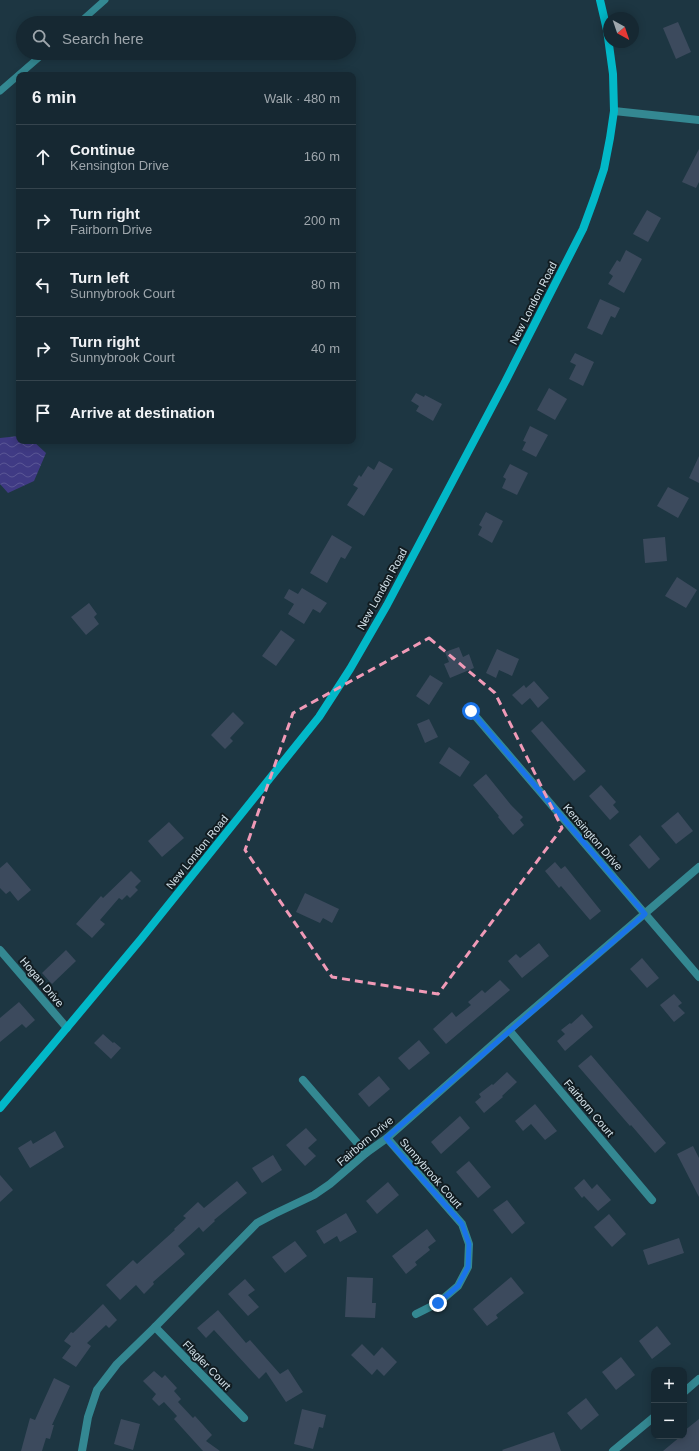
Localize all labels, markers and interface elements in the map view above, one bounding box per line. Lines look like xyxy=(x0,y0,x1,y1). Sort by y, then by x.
north arrow xyxy=(603,12,639,48)
search box xyxy=(16,16,356,60)
icon: search xyxy=(30,27,52,49)
text: Search here xyxy=(62,30,144,47)
text: 6 min xyxy=(32,88,76,107)
text: Walk · 480 m xyxy=(264,91,340,106)
text: Continue xyxy=(70,141,135,158)
icon: ahead xyxy=(32,146,54,168)
text: 160 m xyxy=(304,149,340,164)
text: Kensington Drive xyxy=(70,158,169,173)
text: Turn right xyxy=(70,205,140,222)
icon: right xyxy=(32,210,54,232)
text: 200 m xyxy=(304,213,340,228)
text: Fairborn Drive xyxy=(70,222,152,237)
street label: New London Road xyxy=(507,260,559,346)
text: Turn left xyxy=(70,269,129,286)
icon: left xyxy=(32,274,54,296)
text: 80 m xyxy=(311,277,340,292)
text: Sunnybrook Court xyxy=(70,286,175,301)
text: Turn right xyxy=(70,333,140,350)
icon: right xyxy=(32,338,54,360)
text: 40 m xyxy=(311,341,340,356)
text: Sunnybrook Court xyxy=(70,350,175,365)
icon: arrive xyxy=(32,402,54,424)
text: Arrive at destination xyxy=(70,404,215,421)
street label: New London Road xyxy=(355,546,409,632)
route start xyxy=(462,702,480,720)
street label: Kensington Drive xyxy=(561,801,625,873)
street label: New London Road xyxy=(164,813,230,891)
street label: Hogan Drive xyxy=(18,955,66,1009)
street label: Fairborn Court xyxy=(562,1077,616,1139)
street label: Fairborn Drive xyxy=(334,1114,396,1168)
street label: Sunnybrook Court xyxy=(397,1136,465,1210)
route end xyxy=(429,1294,447,1312)
street label: Flagler Court xyxy=(181,1338,233,1392)
map controls xyxy=(651,1367,687,1439)
button: + xyxy=(651,1367,687,1403)
button: − xyxy=(651,1403,687,1439)

